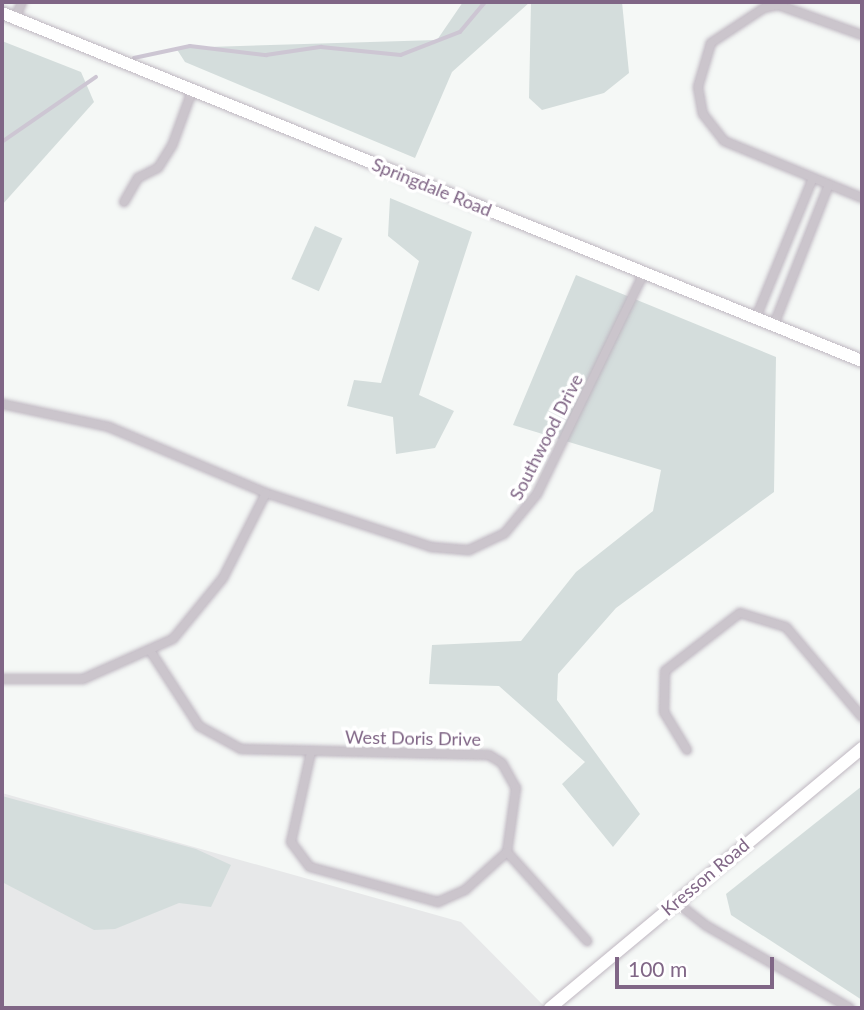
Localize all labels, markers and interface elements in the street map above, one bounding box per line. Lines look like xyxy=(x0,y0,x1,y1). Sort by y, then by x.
street label: Springdale Road xyxy=(369,153,495,221)
street label: Southwood Drive xyxy=(505,370,587,504)
street label: West Doris Drive xyxy=(345,726,481,750)
street label: Kresson Road xyxy=(657,834,753,920)
scale bar xyxy=(619,944,778,988)
text: 100 m xyxy=(628,956,687,981)

